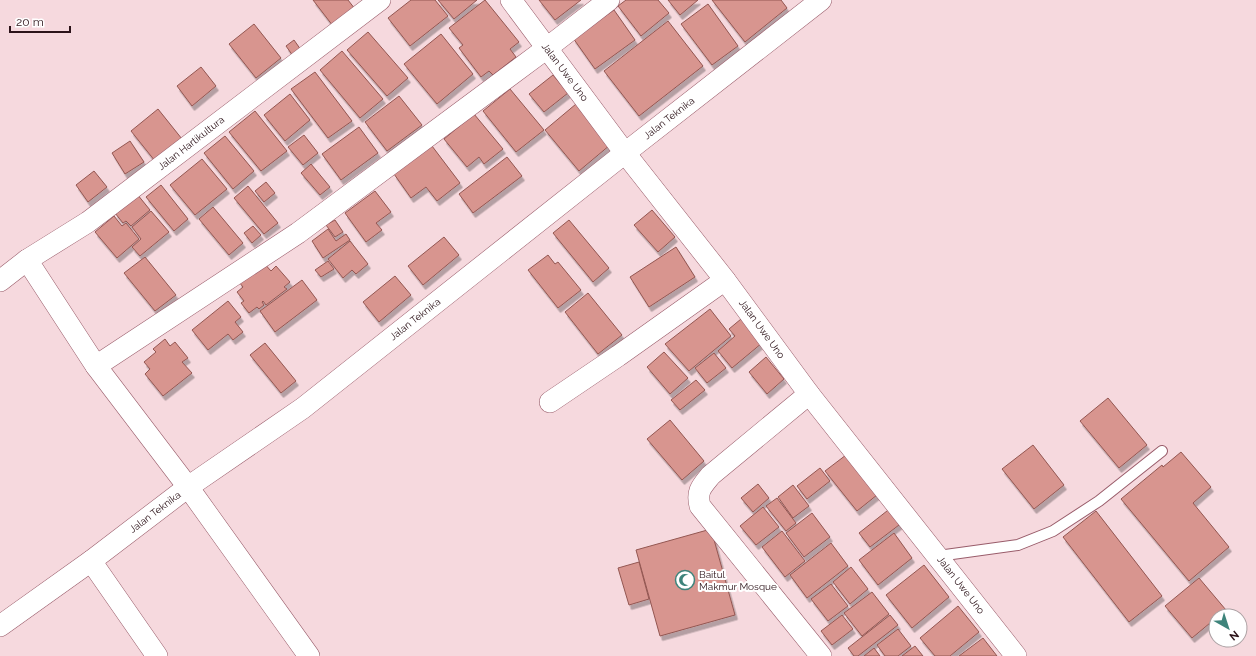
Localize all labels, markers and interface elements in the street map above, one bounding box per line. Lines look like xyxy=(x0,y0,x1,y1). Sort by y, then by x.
scale bar xyxy=(10,8,70,34)
text: 20 m xyxy=(16,15,44,29)
street label: Jalan Uwe Uno xyxy=(540,41,590,103)
street label: Jalan Teknika xyxy=(641,95,697,141)
street label: Jalan Hartikultura xyxy=(156,114,226,172)
street label: Jalan Teknika xyxy=(387,296,443,342)
street label: Jalan Uwe Uno xyxy=(737,297,787,361)
street label: Jalan Teknika xyxy=(127,489,183,535)
street label: Jalan Uwe Uno xyxy=(935,554,987,616)
mosque icon: Baitul Makmur Mosque xyxy=(674,569,696,591)
place label: Baitul Makmur Mosque xyxy=(699,569,777,592)
north arrow xyxy=(1208,608,1248,648)
text: N xyxy=(1227,628,1241,643)

